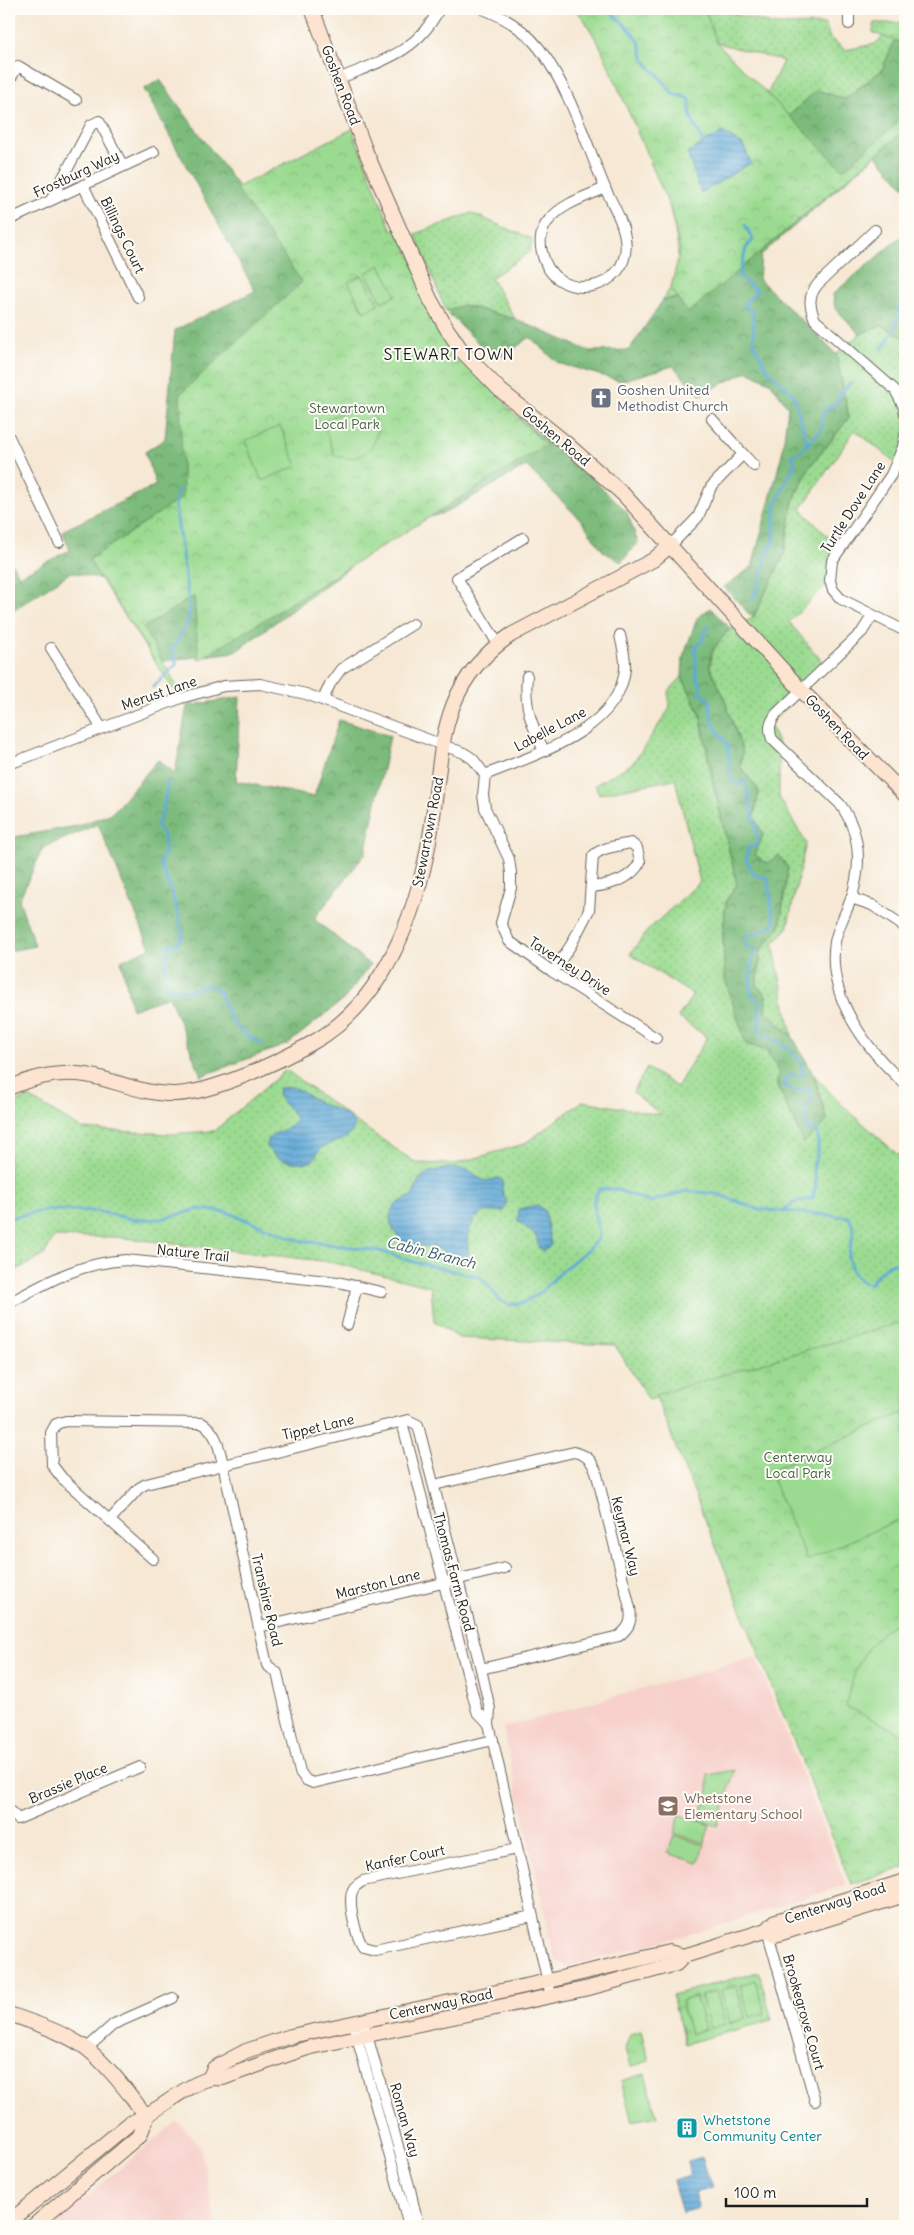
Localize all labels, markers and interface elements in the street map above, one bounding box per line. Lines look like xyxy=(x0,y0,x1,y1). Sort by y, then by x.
street label: Goshen Road xyxy=(318,42,364,128)
street label: Frostburg Way xyxy=(30,146,122,202)
street label: Billings Court xyxy=(97,194,149,276)
district label: STEWART TOWN xyxy=(384,344,514,364)
place label: Goshen United Methodist Church xyxy=(617,381,728,415)
church icon: Goshen United Methodist Church xyxy=(589,386,613,410)
park label: Stewartown Local Park xyxy=(309,399,385,433)
street label: Goshen Road xyxy=(518,402,594,470)
street label: Turtle Dove Lane xyxy=(817,458,889,556)
street label: Merust Lane xyxy=(119,672,199,714)
street label: Goshen Road xyxy=(801,690,873,764)
street label: Labelle Lane xyxy=(511,702,589,756)
street label: Stewartown Road xyxy=(408,775,448,889)
street label: Taverney Drive xyxy=(525,933,615,999)
water label: Cabin Branch xyxy=(384,1232,478,1273)
street label: Nature Trail xyxy=(156,1240,230,1266)
street label: Tippet Lane xyxy=(280,1410,356,1444)
park label: Centerway Local Park xyxy=(763,1448,833,1482)
street label: Keymar Way xyxy=(607,1494,645,1578)
street label: Thomas Farm Road xyxy=(429,1510,479,1634)
street label: Transhire Road xyxy=(248,1552,286,1648)
street label: Marston Lane xyxy=(334,1565,422,1603)
street label: Brassie Place xyxy=(26,1758,110,1808)
place label: Whetstone Elementary School xyxy=(684,1789,802,1823)
school or university icon: Whetstone Elementary School xyxy=(656,1794,680,1818)
street label: Kanfer Court xyxy=(364,1841,447,1875)
street label: Centerway Road xyxy=(782,1878,888,1928)
street label: Brookegrove Court xyxy=(779,1952,829,2072)
street label: Centerway Road xyxy=(388,1984,494,2024)
street label: Roman Way xyxy=(386,2081,424,2159)
place label: Whetstone Community Center xyxy=(703,2111,822,2145)
building icon: Whetstone Community Center xyxy=(675,2116,699,2140)
scale bar xyxy=(726,2175,868,2207)
text: 100 m xyxy=(734,2183,776,2202)

